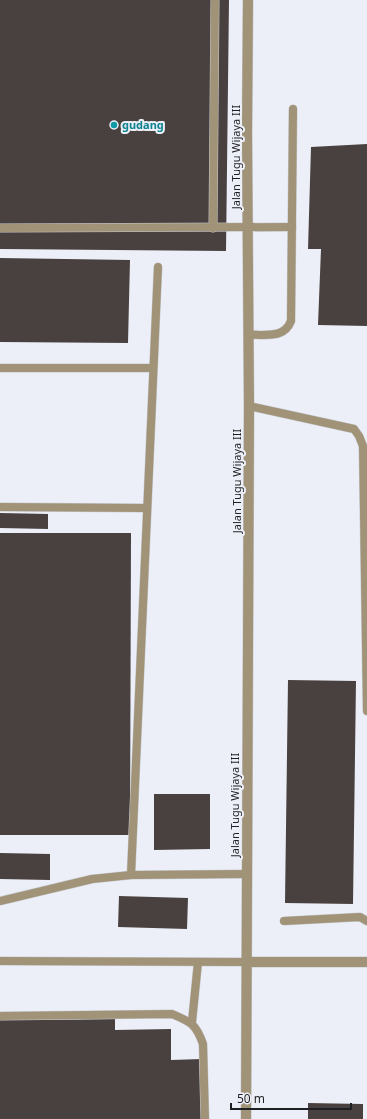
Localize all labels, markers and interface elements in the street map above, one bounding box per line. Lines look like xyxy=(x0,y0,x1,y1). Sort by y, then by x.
street label: Jalan Tugu Wijaya III xyxy=(228,104,243,210)
place label: gudang xyxy=(122,117,164,132)
marker: gudang xyxy=(109,120,119,130)
street label: Jalan Tugu Wijaya III xyxy=(229,428,244,534)
street label: Jalan Tugu Wijaya III xyxy=(227,752,242,858)
scale bar xyxy=(231,1085,351,1111)
text: 50 m xyxy=(237,1090,265,1107)

